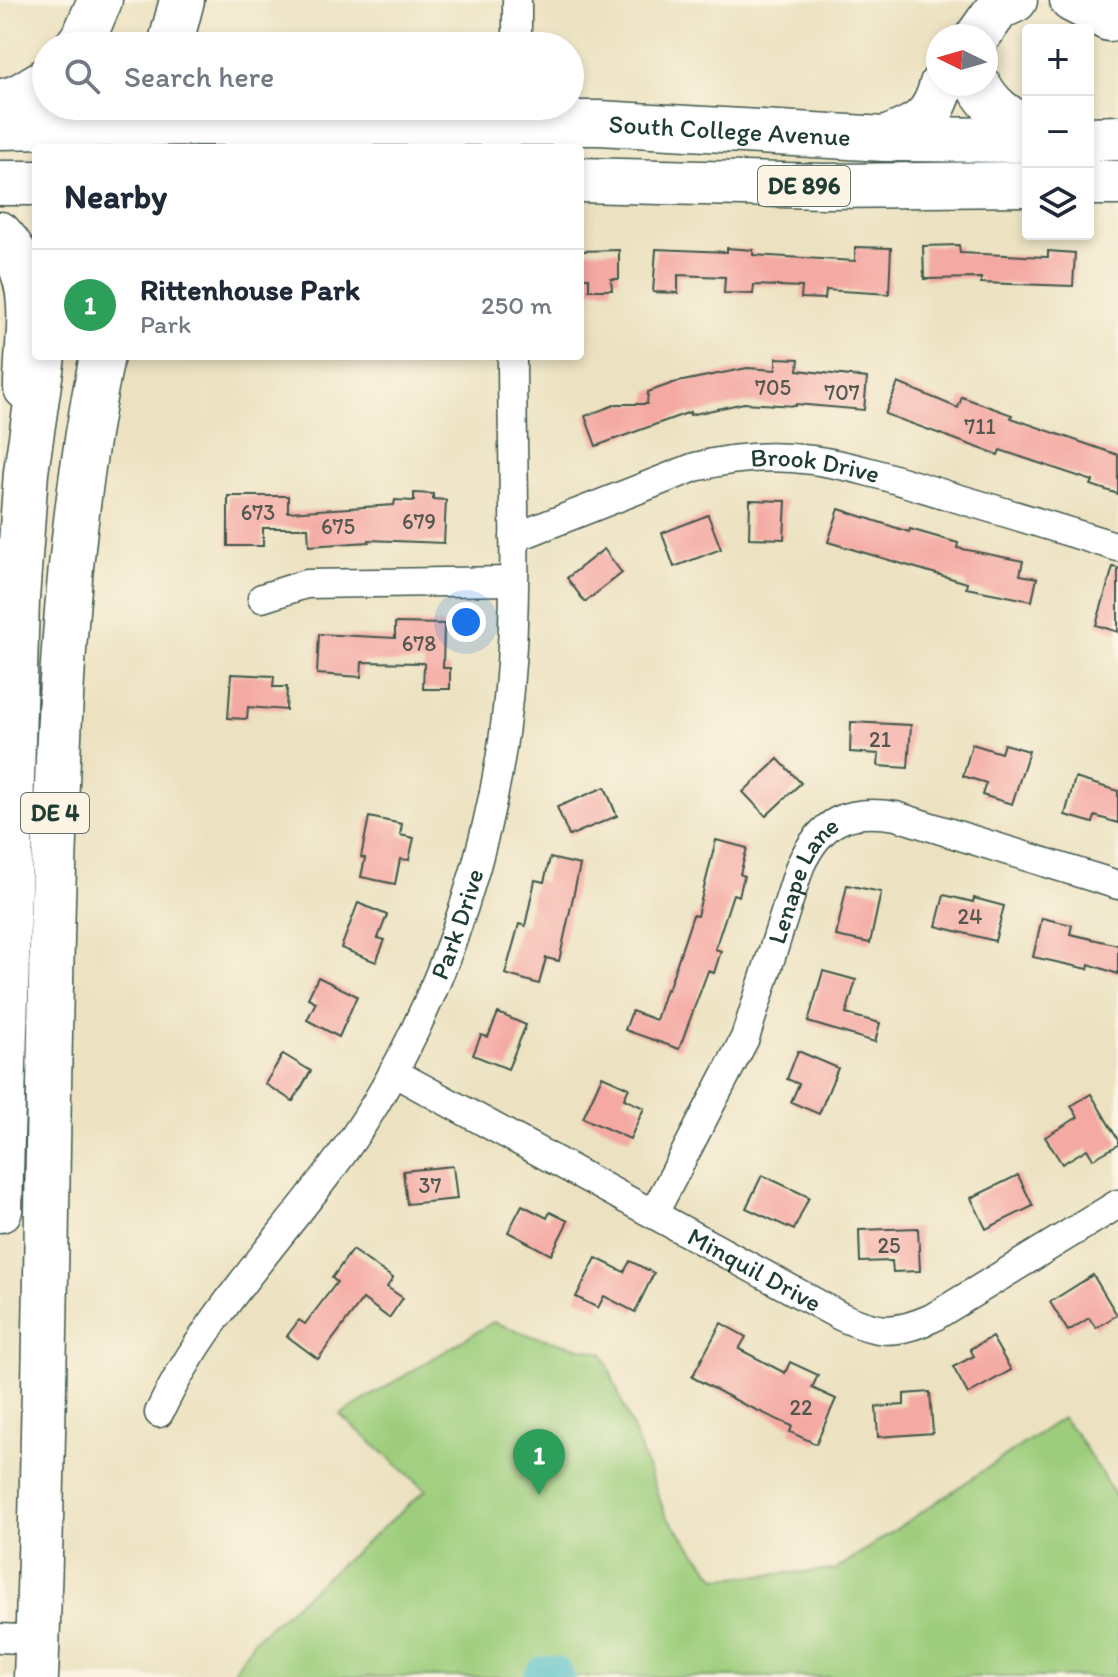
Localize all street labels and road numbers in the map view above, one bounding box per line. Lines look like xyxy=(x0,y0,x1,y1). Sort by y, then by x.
street label: South College Avenue xyxy=(608,108,852,153)
road number: DE 896 xyxy=(758,166,850,206)
street label: Brook Drive xyxy=(750,441,883,490)
road number: DE 4 xyxy=(21,793,89,833)
street label: Lenape Lane xyxy=(760,809,845,948)
street label: Park Drive xyxy=(423,865,491,984)
street label: Minquil Drive xyxy=(682,1220,827,1319)

